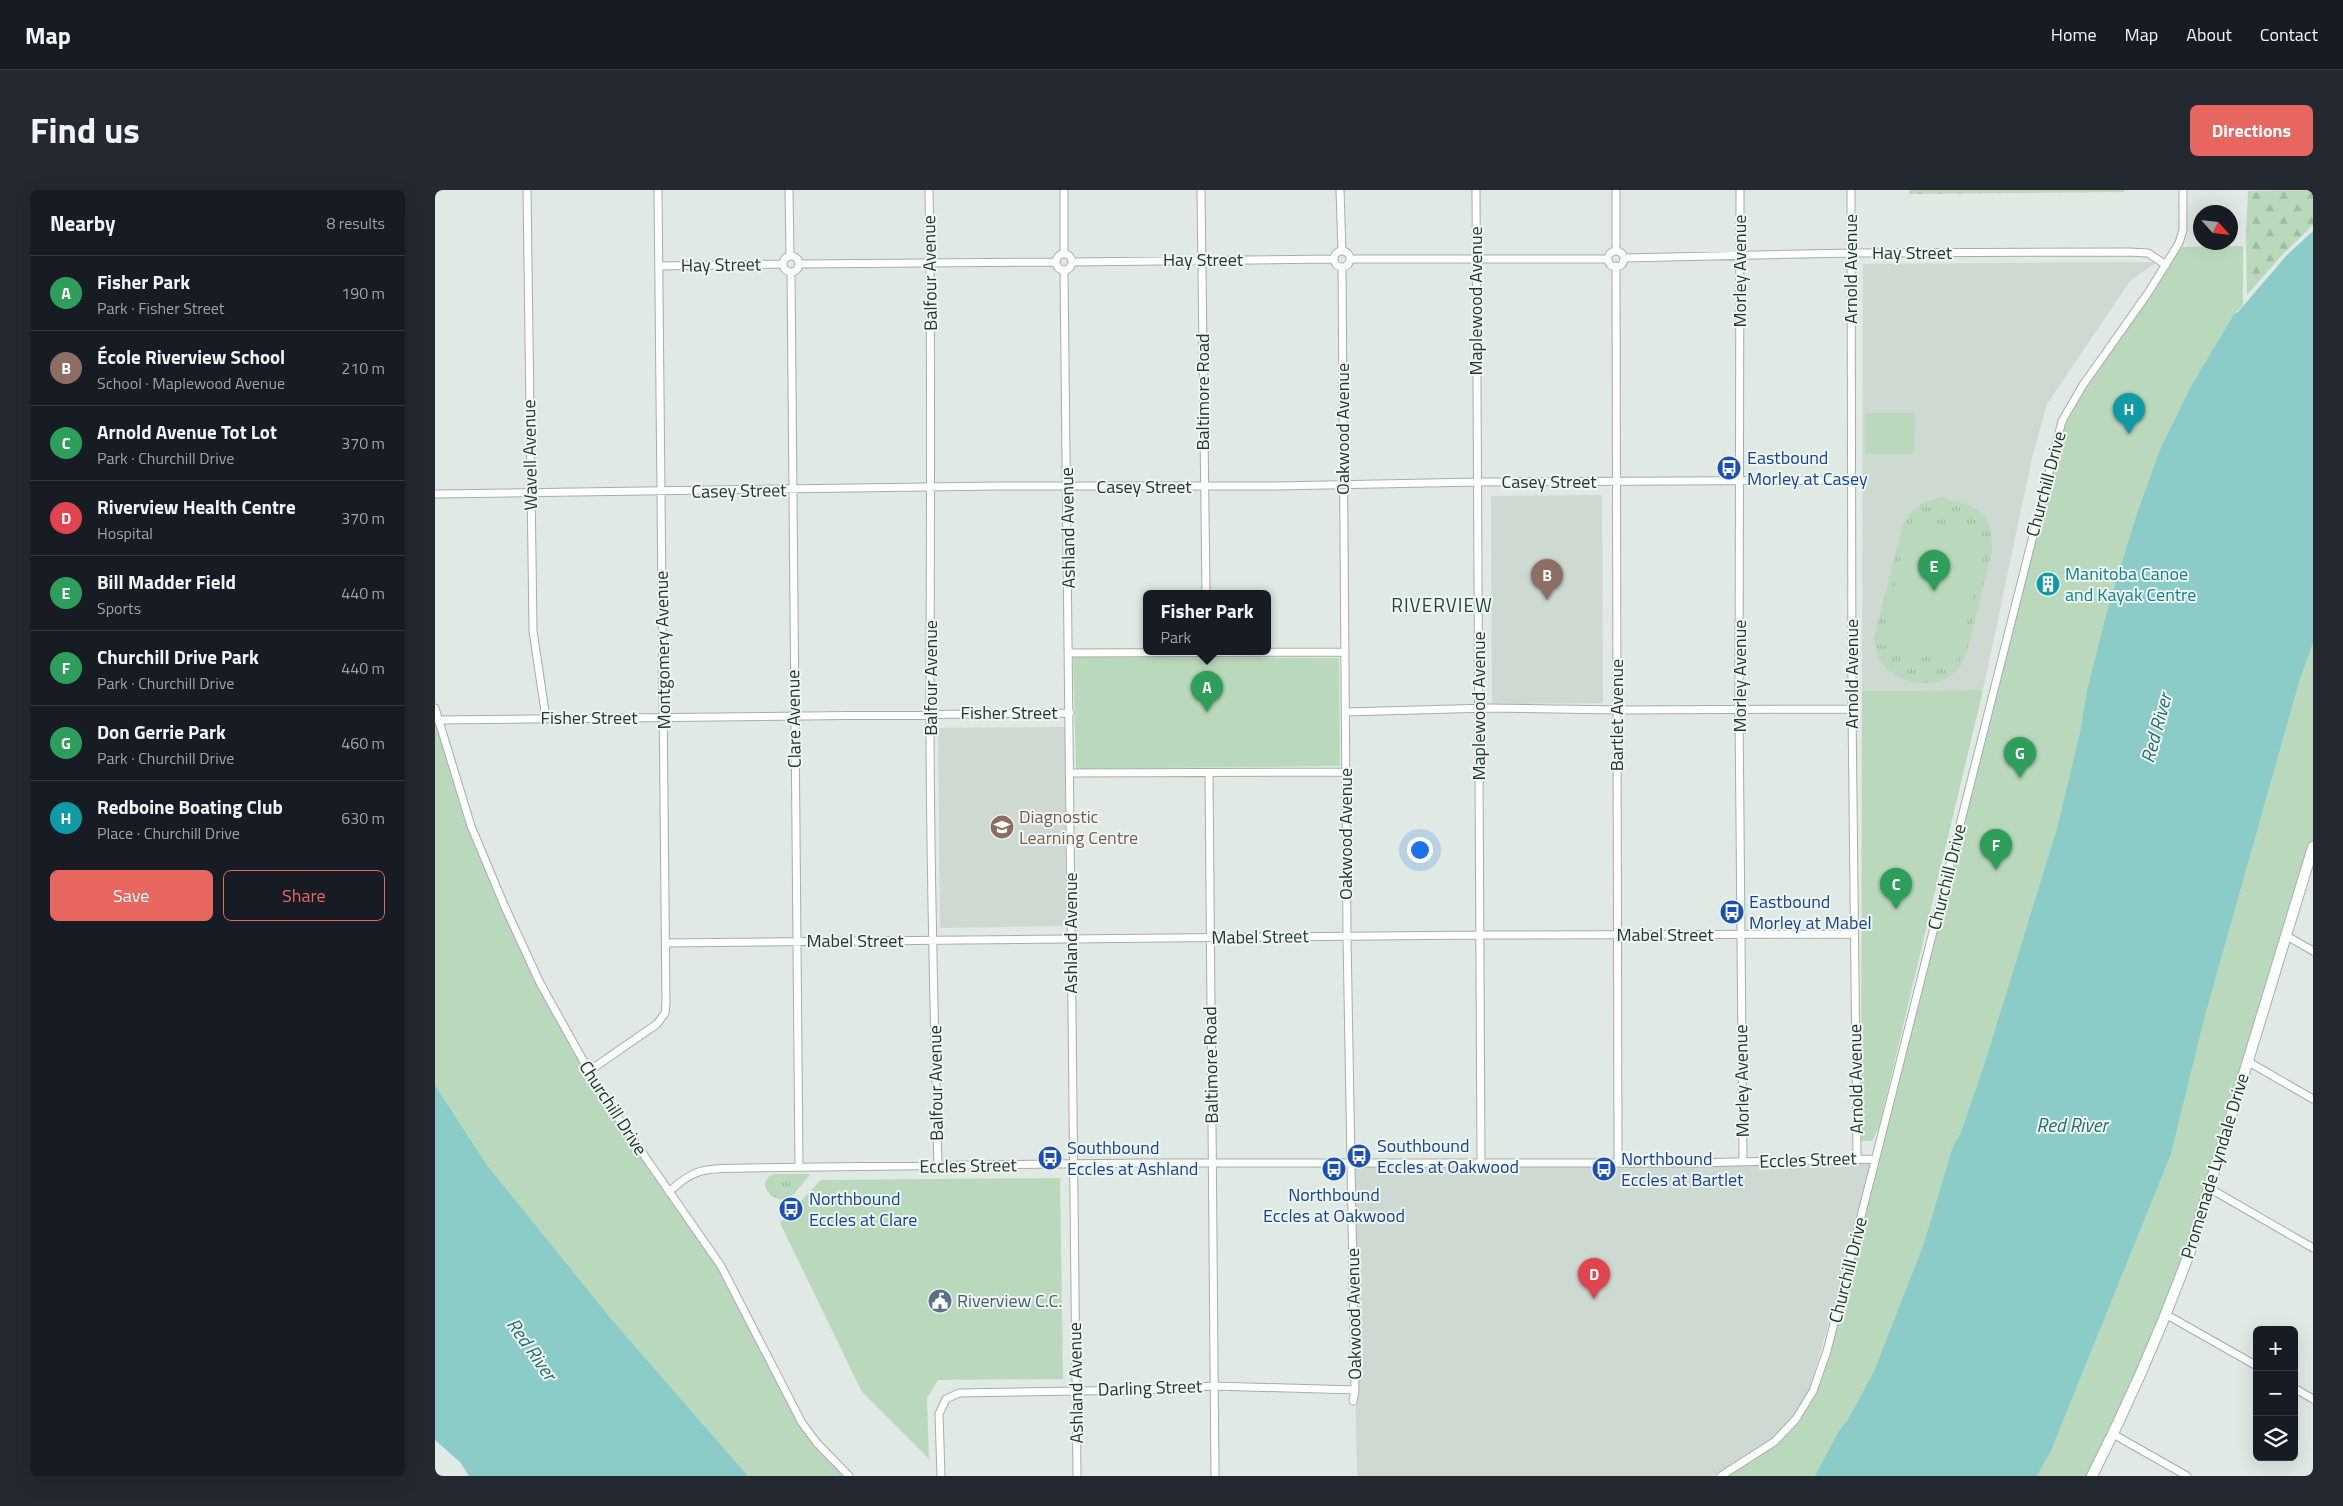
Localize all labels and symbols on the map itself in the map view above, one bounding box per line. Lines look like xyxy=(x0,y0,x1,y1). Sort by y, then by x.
north arrow xyxy=(2193,205,2238,250)
street label: Arnold Avenue xyxy=(1837,214,1864,324)
street label: Balfour Avenue xyxy=(915,215,944,331)
street label: Morley Avenue xyxy=(1726,215,1753,327)
street label: Maplewood Avenue xyxy=(1462,226,1489,376)
street label: Hay Street xyxy=(1872,239,1953,266)
street label: Hay Street xyxy=(1163,246,1244,273)
street label: Hay Street xyxy=(681,250,762,279)
street label: Baltimore Road xyxy=(1189,333,1216,451)
street label: Oakwood Avenue xyxy=(1329,363,1356,495)
pin: H xyxy=(2113,393,2145,434)
street label: Wavell Avenue xyxy=(515,399,544,511)
street label: Churchill Drive xyxy=(2018,428,2073,540)
place label: Eastbound Morley at Casey xyxy=(1747,444,1868,492)
bus stop icon: Eastbound Morley at Casey xyxy=(1716,455,1742,481)
street label: Ashland Avenue xyxy=(1053,467,1082,589)
street label: Casey Street xyxy=(1501,468,1597,495)
street label: Casey Street xyxy=(1096,473,1192,500)
street label: Casey Street xyxy=(691,476,787,505)
pin: E xyxy=(1918,550,1950,591)
pin: B xyxy=(1531,559,1563,600)
place label: Manitoba Canoe and Kayak Centre xyxy=(2065,560,2196,608)
street label: Montgomery Avenue xyxy=(648,571,677,730)
building icon: Manitoba Canoe and Kayak Centre xyxy=(2035,571,2061,597)
district label: RIVERVIEW xyxy=(1391,590,1493,619)
street label: Arnold Avenue xyxy=(1838,619,1865,729)
street label: Balfour Avenue xyxy=(917,620,944,736)
street label: Morley Avenue xyxy=(1726,620,1753,732)
street label: Maplewood Avenue xyxy=(1465,631,1492,781)
street label: Bartlet Avenue xyxy=(1603,659,1630,771)
street label: Clare Avenue xyxy=(779,670,808,768)
pin: A xyxy=(1191,671,1223,712)
water label: Red River xyxy=(2132,688,2179,766)
street label: Fisher Street xyxy=(960,699,1058,726)
street label: Fisher Street xyxy=(540,704,638,731)
pin: G xyxy=(2004,737,2036,778)
street label: Oakwood Avenue xyxy=(1332,768,1359,900)
place label: Diagnostic Learning Centre xyxy=(1019,803,1138,851)
school or university icon: Diagnostic Learning Centre xyxy=(989,814,1015,840)
street label: Churchill Drive xyxy=(1920,821,1973,933)
pin: F xyxy=(1980,829,2012,870)
your location xyxy=(1407,837,1433,863)
pin: C xyxy=(1880,868,1912,909)
street label: Ashland Avenue xyxy=(1057,872,1084,994)
place label: Eastbound Morley at Mabel xyxy=(1749,888,1872,936)
bus stop icon: Eastbound Morley at Mabel xyxy=(1719,899,1745,925)
street label: Mabel Street xyxy=(1616,921,1714,948)
street label: Mabel Street xyxy=(1211,922,1310,951)
street label: Mabel Street xyxy=(806,927,904,954)
street label: Baltimore Road xyxy=(1196,1006,1225,1124)
street label: Morley Avenue xyxy=(1727,1024,1756,1138)
street label: Arnold Avenue xyxy=(1841,1024,1870,1134)
street label: Balfour Avenue xyxy=(921,1025,950,1141)
street label: Churchill Drive xyxy=(573,1055,654,1160)
street label: Promenade Lyndale Drive xyxy=(2173,1070,2256,1262)
water label: Red River xyxy=(2037,1110,2109,1139)
place label: Southbound Eccles at Oakwood xyxy=(1377,1132,1519,1180)
place label: Southbound Eccles at Ashland xyxy=(1067,1134,1198,1182)
bus stop icon: Southbound Eccles at Oakwood xyxy=(1346,1143,1372,1169)
street label: Eccles Street xyxy=(1759,1144,1858,1175)
bus stop icon: Southbound Eccles at Ashland xyxy=(1037,1145,1063,1171)
place label: Northbound Eccles at Bartlet xyxy=(1621,1145,1744,1193)
street label: Eccles Street xyxy=(919,1151,1018,1180)
bus stop icon: Northbound Eccles at Oakwood xyxy=(1321,1156,1347,1182)
bus stop icon: Northbound Eccles at Bartlet xyxy=(1591,1156,1617,1182)
place label: Northbound Eccles at Oakwood xyxy=(1263,1181,1405,1229)
place label: Northbound Eccles at Clare xyxy=(809,1185,917,1233)
bus stop icon: Northbound Eccles at Clare xyxy=(778,1196,804,1222)
street label: Churchill Drive xyxy=(1821,1214,1874,1326)
street label: Oakwood Avenue xyxy=(1339,1248,1368,1380)
pin: D xyxy=(1578,1258,1610,1299)
place label: Riverview C.C. xyxy=(957,1287,1062,1314)
public building icon: Riverview C.C. xyxy=(927,1288,953,1314)
water label: Red River xyxy=(500,1311,566,1388)
street label: Ashland Avenue xyxy=(1061,1322,1090,1444)
street label: Darling Street xyxy=(1097,1372,1203,1403)

